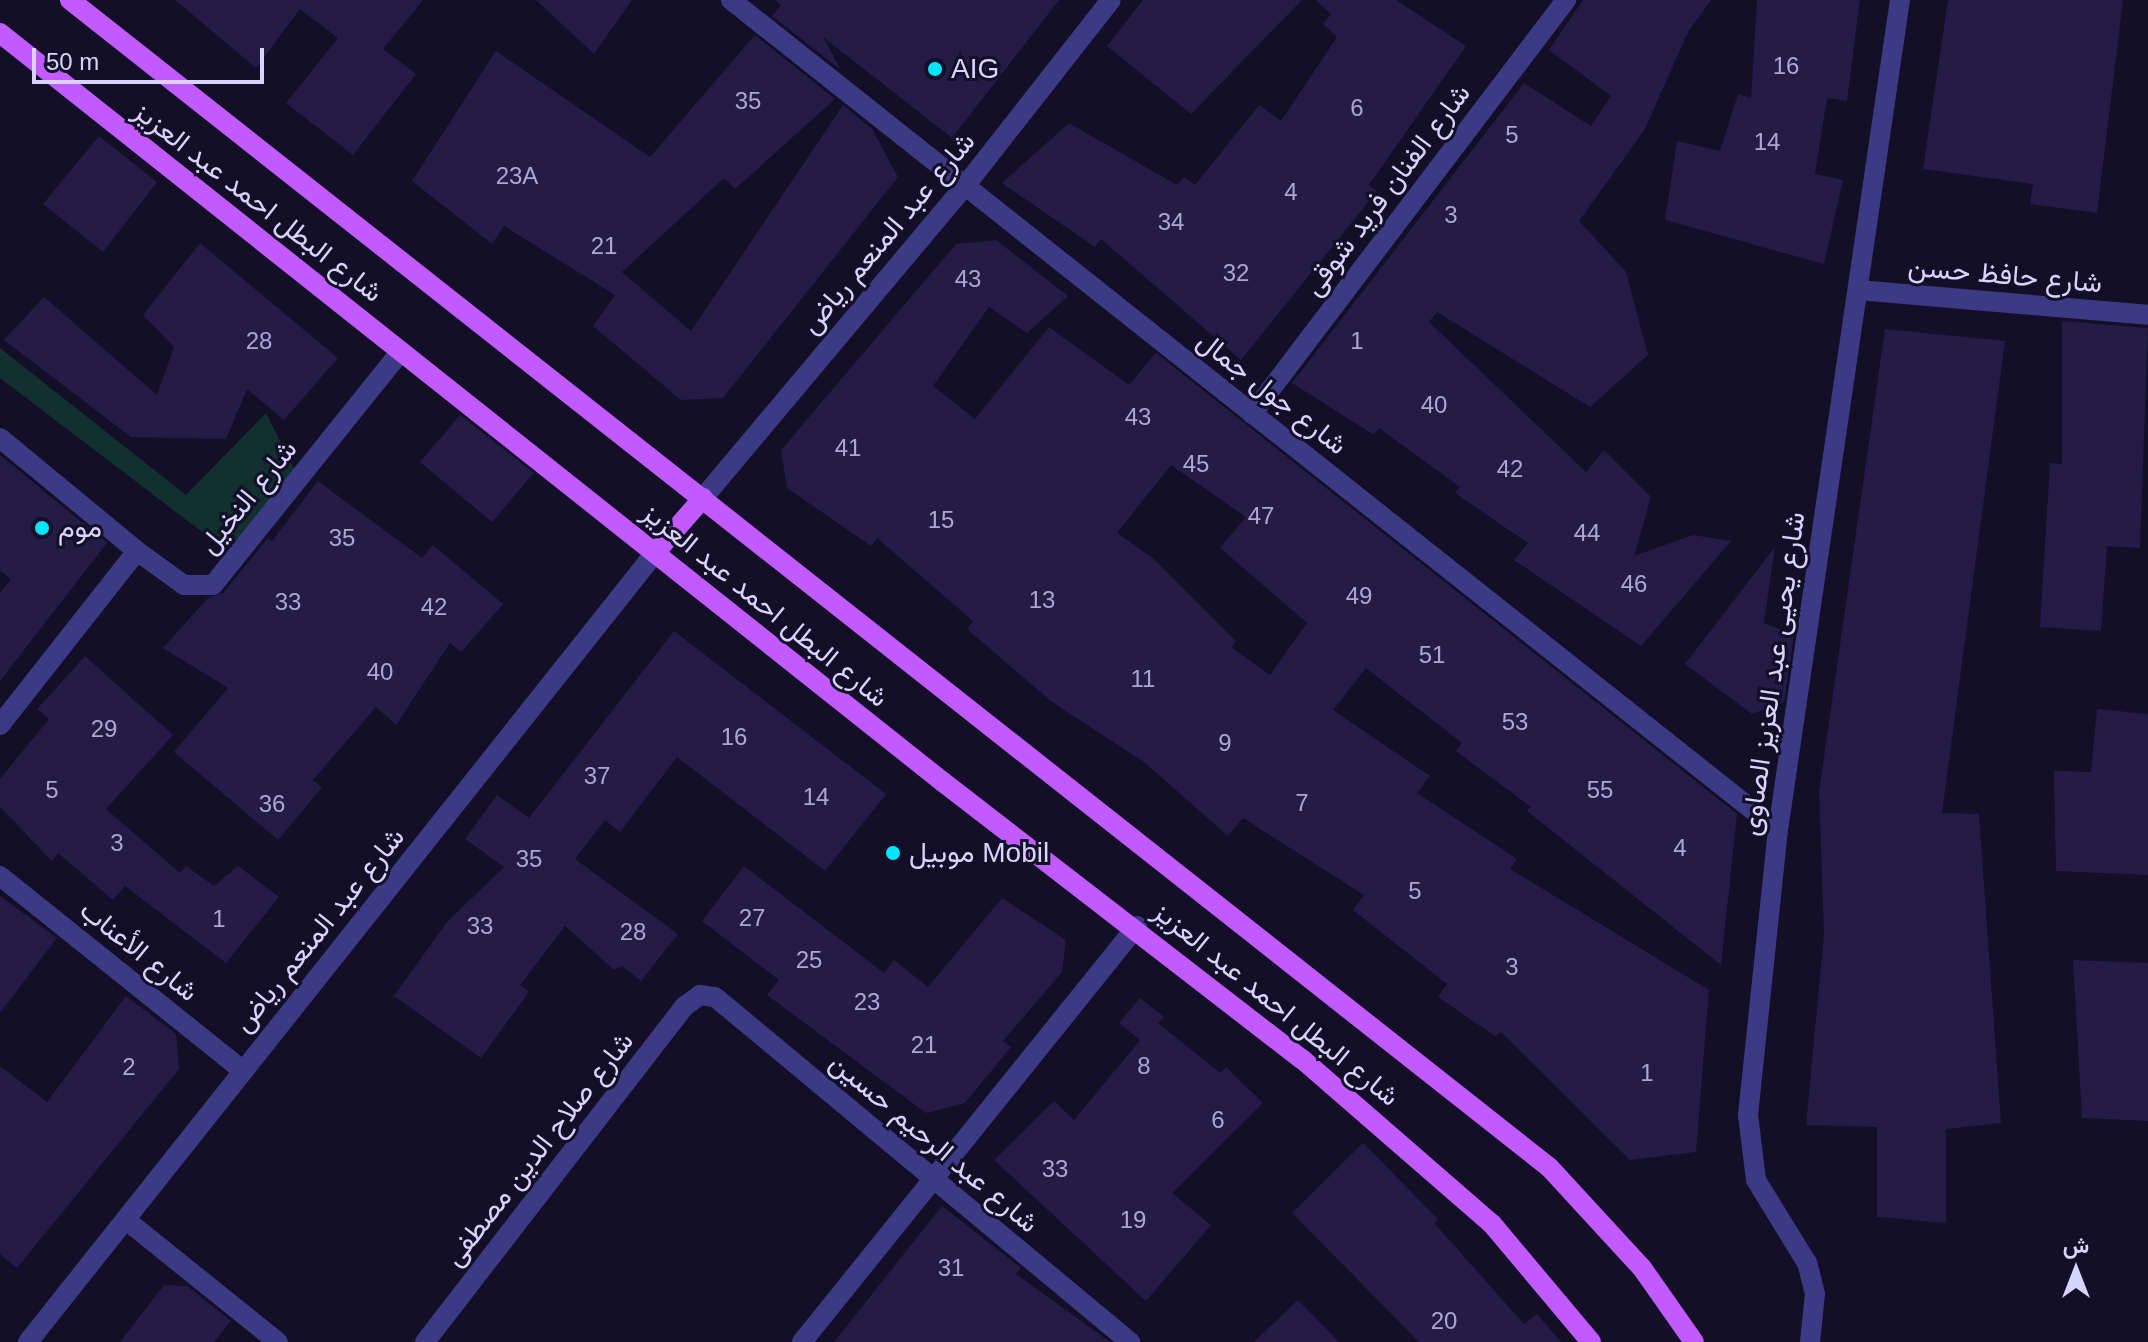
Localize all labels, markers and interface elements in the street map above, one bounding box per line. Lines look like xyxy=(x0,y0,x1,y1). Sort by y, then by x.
scale bar xyxy=(36,32,268,82)
text: 50 m xyxy=(46,48,99,75)
place label: AIG xyxy=(951,52,999,86)
house number: 16 xyxy=(1773,52,1799,80)
marker: AIG xyxy=(926,60,944,78)
street label: شارع الفنان فريد شوقى xyxy=(1296,77,1478,303)
house number: 35 xyxy=(735,87,761,115)
street label: شارع البطل احمد عبد العزيز xyxy=(127,94,389,310)
house number: 6 xyxy=(1350,94,1364,122)
house number: 5 xyxy=(1505,121,1519,149)
street label: شارع عبد المنعم رياض xyxy=(794,125,982,341)
house number: 14 xyxy=(1754,128,1780,156)
house number: 23A xyxy=(496,162,538,190)
house number: 4 xyxy=(1284,178,1298,206)
house number: 3 xyxy=(1444,201,1458,229)
house number: 34 xyxy=(1158,208,1184,236)
house number: 21 xyxy=(591,232,617,260)
street label: شارع حافظ حسن xyxy=(1907,250,2103,300)
house number: 32 xyxy=(1223,259,1249,287)
house number: 43 xyxy=(955,265,981,293)
street label: شارع جول جمال xyxy=(1190,324,1354,462)
house number: 28 xyxy=(246,327,272,355)
house number: 1 xyxy=(1350,327,1364,355)
house number: 40 xyxy=(1421,391,1447,419)
house number: 43 xyxy=(1125,403,1151,431)
street label: شارع النخيل xyxy=(192,433,304,561)
house number: 41 xyxy=(835,434,861,462)
house number: 45 xyxy=(1183,450,1209,478)
house number: 42 xyxy=(1497,455,1523,483)
street label: شارع البطل احمد عبد العزيز xyxy=(635,495,895,715)
house number: 47 xyxy=(1248,502,1274,530)
house number: 15 xyxy=(928,506,954,534)
street label: شارع يحيى عبد العزيز الصاوى xyxy=(1734,510,1812,838)
place label: موم xyxy=(58,511,102,545)
marker: موم xyxy=(33,519,51,537)
house number: 44 xyxy=(1574,519,1600,547)
house number: 35 xyxy=(329,524,355,552)
house number: 46 xyxy=(1621,570,1647,598)
house number: 49 xyxy=(1346,582,1372,610)
house number: 13 xyxy=(1029,586,1055,614)
house number: 33 xyxy=(275,588,301,616)
house number: 42 xyxy=(421,593,447,621)
house number: 51 xyxy=(1419,641,1445,669)
house number: 40 xyxy=(367,658,393,686)
house number: 11 xyxy=(1131,665,1155,693)
house number: 53 xyxy=(1502,708,1528,736)
house number: 29 xyxy=(91,715,117,743)
house number: 16 xyxy=(721,723,747,751)
house number: 9 xyxy=(1218,729,1232,757)
house number: 37 xyxy=(584,762,610,790)
house number: 5 xyxy=(45,776,59,804)
house number: 55 xyxy=(1587,776,1613,804)
house number: 14 xyxy=(803,783,829,811)
house number: 7 xyxy=(1295,789,1309,817)
house number: 36 xyxy=(259,790,285,818)
street label: شارع عبد المنعم رياض xyxy=(226,821,412,1039)
house number: 3 xyxy=(110,829,124,857)
house number: 4 xyxy=(1673,834,1687,862)
place label: موبيل Mobil xyxy=(909,836,1049,870)
marker: موبيل Mobil xyxy=(884,844,902,862)
house number: 35 xyxy=(516,845,542,873)
house number: 5 xyxy=(1408,877,1422,905)
street label: شارع الأعناب xyxy=(73,893,205,1009)
street label: شارع البطل احمد عبد العزيز xyxy=(1146,894,1406,1114)
house number: 27 xyxy=(739,904,765,932)
house number: 1 xyxy=(212,905,226,933)
house number: 33 xyxy=(467,912,493,940)
house number: 28 xyxy=(620,918,646,946)
house number: 25 xyxy=(796,946,822,974)
house number: 3 xyxy=(1505,953,1519,981)
house number: 23 xyxy=(854,988,880,1016)
street label: شارع صلاح الدين مصطفى xyxy=(437,1025,641,1273)
house number: 21 xyxy=(911,1031,937,1059)
street label: شارع عبد الرحيم حسين xyxy=(823,1046,1045,1240)
house number: 8 xyxy=(1137,1052,1151,1080)
house number: 2 xyxy=(122,1053,136,1081)
house number: 1 xyxy=(1640,1059,1654,1087)
house number: 6 xyxy=(1211,1106,1225,1134)
house number: 33 xyxy=(1042,1155,1068,1183)
house number: 19 xyxy=(1120,1206,1146,1234)
north arrow xyxy=(2036,1230,2116,1310)
text: ش xyxy=(2063,1233,2089,1258)
house number: 31 xyxy=(938,1254,964,1282)
house number: 20 xyxy=(1431,1307,1457,1335)

